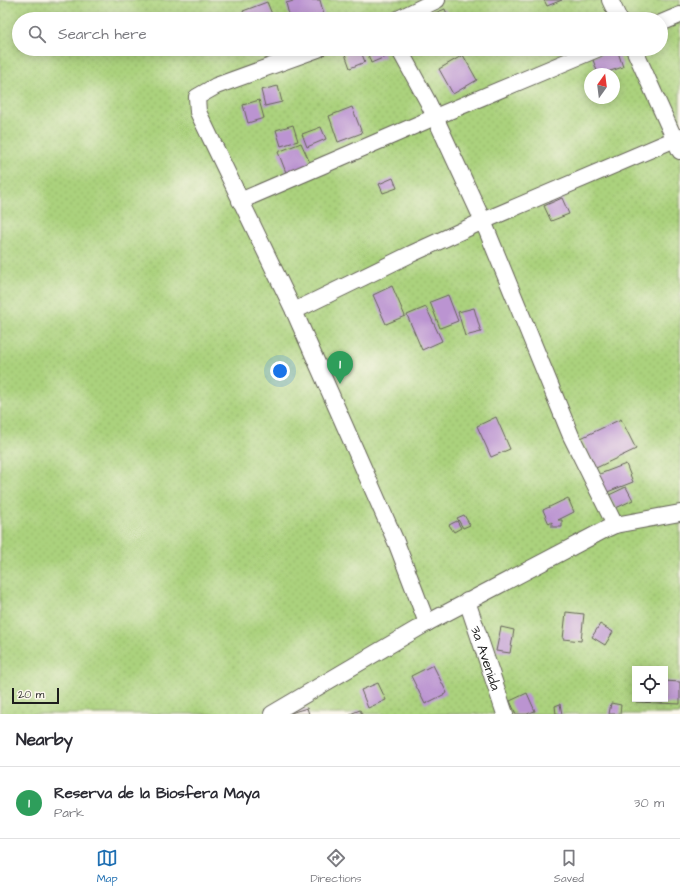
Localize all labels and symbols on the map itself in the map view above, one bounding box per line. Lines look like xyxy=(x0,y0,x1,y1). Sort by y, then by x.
north arrow xyxy=(584,68,620,104)
pin: 1 xyxy=(327,351,353,384)
your location xyxy=(270,361,290,381)
street label: 3a Avenida xyxy=(465,623,505,693)
scale bar xyxy=(12,686,59,705)

